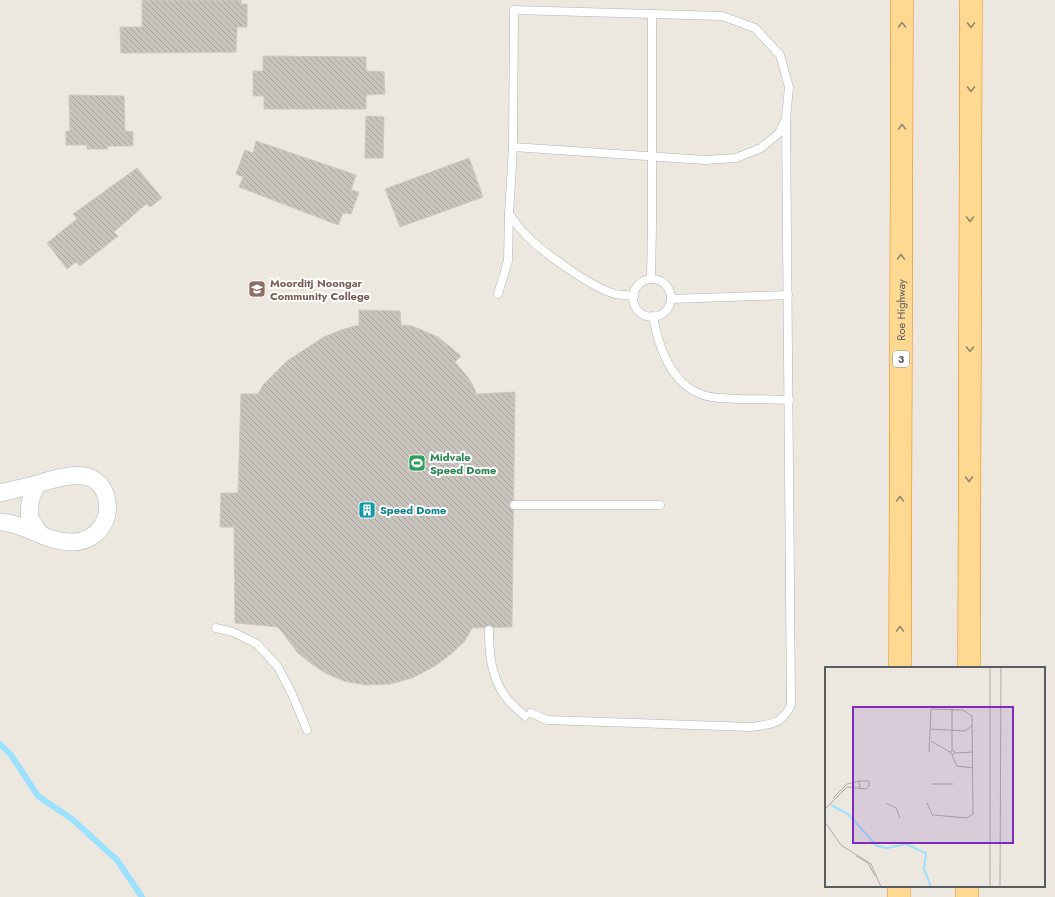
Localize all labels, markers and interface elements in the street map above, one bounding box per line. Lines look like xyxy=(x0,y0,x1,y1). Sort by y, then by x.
one-way arrow xyxy=(898,22,906,28)
one-way arrow xyxy=(967,22,975,28)
one-way arrow xyxy=(966,86,975,92)
one-way arrow xyxy=(898,124,906,130)
one-way arrow xyxy=(966,216,974,222)
one-way arrow xyxy=(897,254,905,260)
place label: Moorditj Noongar Community College xyxy=(270,275,370,304)
school or university icon: Moorditj Noongar Community College xyxy=(247,279,267,299)
street label: Roe Highway xyxy=(893,279,909,341)
one-way arrow xyxy=(966,346,974,352)
road number: 3 xyxy=(893,351,909,367)
place label: Midvale Speed Dome xyxy=(430,449,496,478)
sports icon: Midvale Speed Dome xyxy=(407,453,427,473)
one-way arrow xyxy=(965,476,973,482)
one-way arrow xyxy=(896,496,904,502)
building icon: Speed Dome xyxy=(357,500,377,520)
place label: Speed Dome xyxy=(380,502,446,518)
one-way arrow xyxy=(896,626,904,632)
inset map xyxy=(825,667,1045,887)

